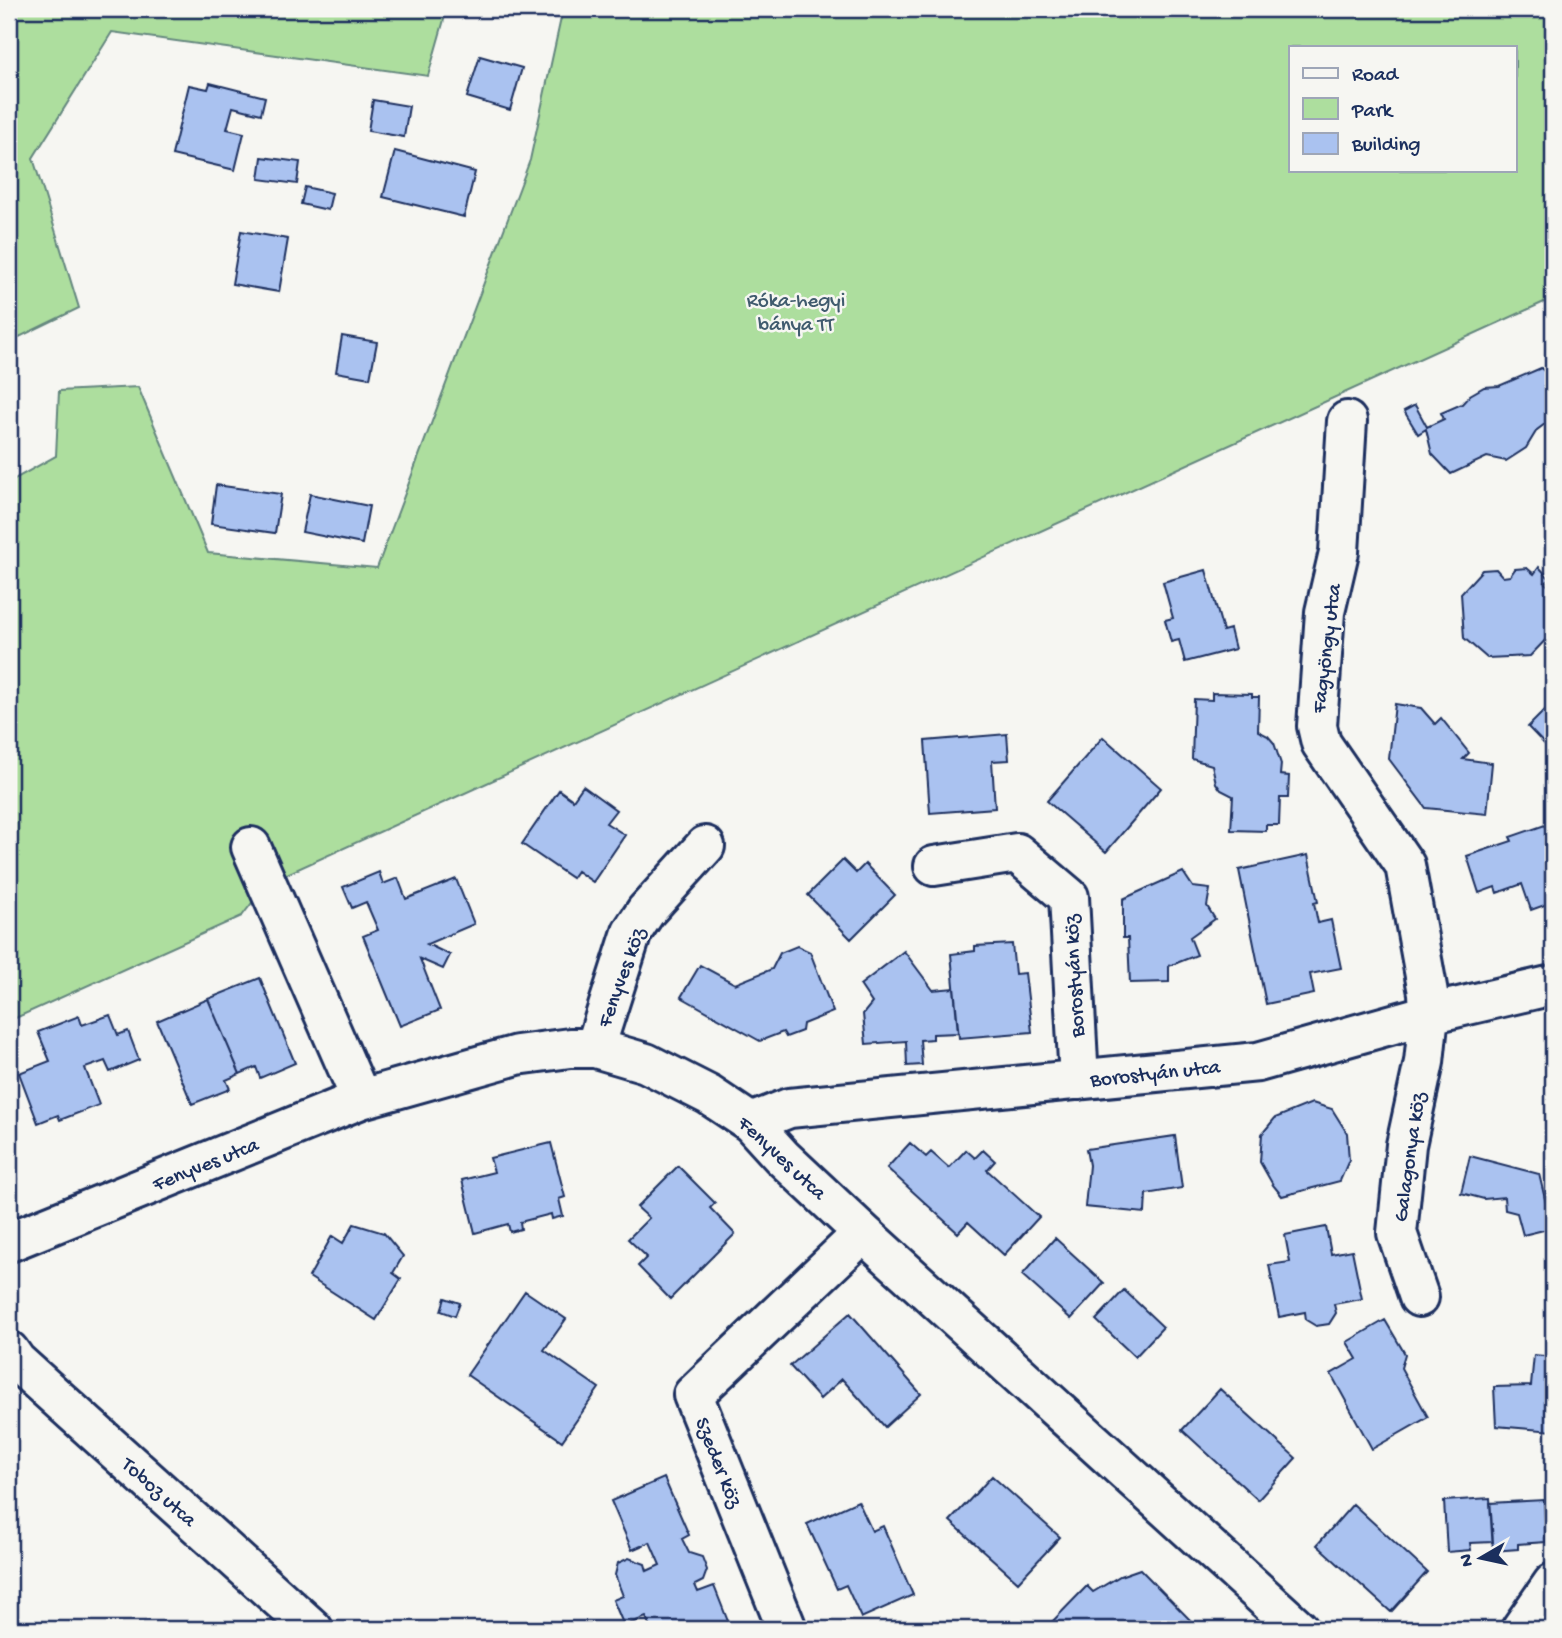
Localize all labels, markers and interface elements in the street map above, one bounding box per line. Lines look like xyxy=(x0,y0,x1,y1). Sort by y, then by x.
legend xyxy=(1289,46,1516,172)
text: Road xyxy=(1352,64,1400,89)
text: Park xyxy=(1351,100,1395,125)
text: Building xyxy=(1351,134,1421,159)
park label: Róka-hegyi bánya TT xyxy=(747,290,845,339)
street label: Fagyöngy utca xyxy=(1308,581,1349,715)
street label: Borostyán köz xyxy=(1061,913,1092,1039)
street label: Fenyves köz xyxy=(593,924,653,1032)
street label: Borostyán utca xyxy=(1088,1056,1223,1095)
street label: Galagonya köz xyxy=(1390,1090,1433,1224)
street label: Fenyves utca xyxy=(730,1112,831,1208)
street label: Fenyves utca xyxy=(149,1133,264,1199)
street label: Szeder köz xyxy=(687,1415,746,1513)
street label: Toboz utca xyxy=(114,1453,201,1535)
north arrow xyxy=(1446,1522,1516,1592)
text: N xyxy=(1455,1552,1480,1568)

